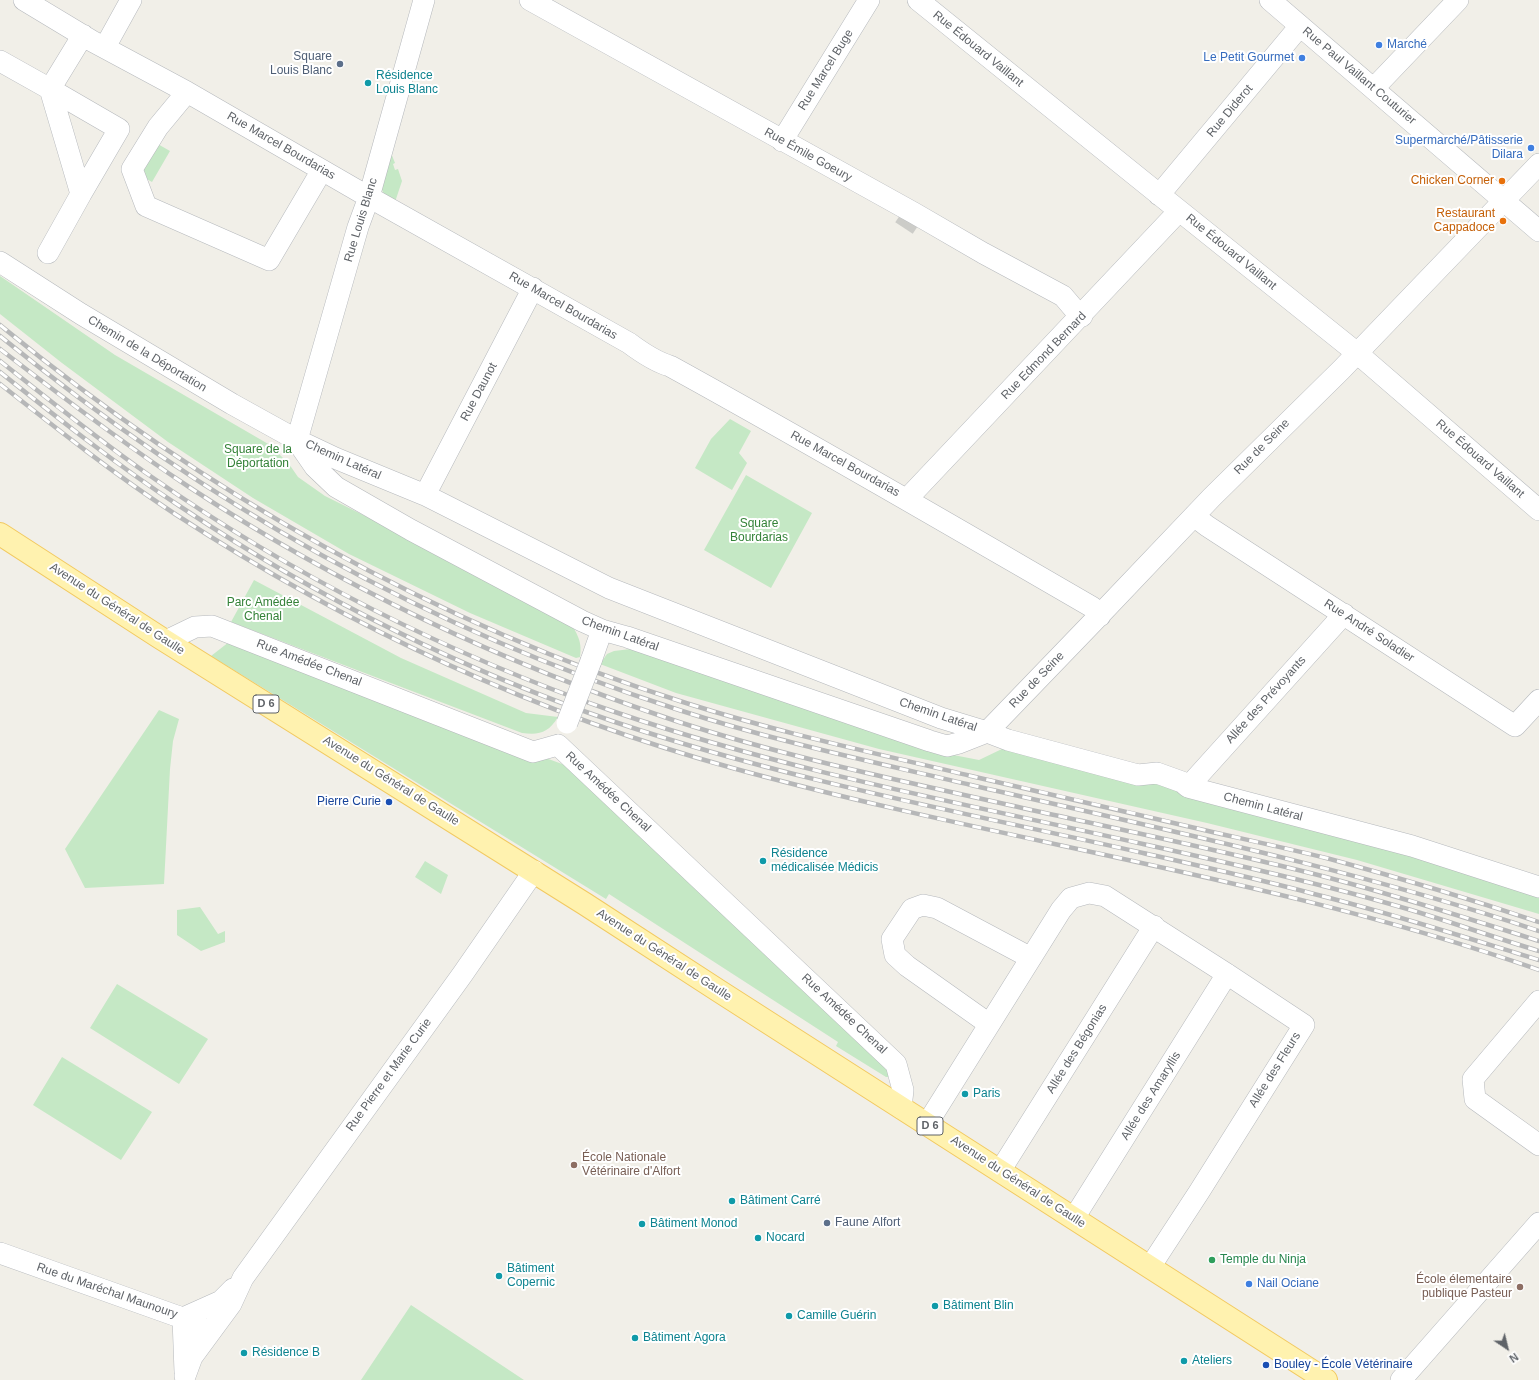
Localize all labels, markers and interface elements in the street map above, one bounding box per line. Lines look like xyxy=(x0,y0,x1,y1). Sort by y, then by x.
street label: Rue Édouard Vaillant xyxy=(930,8,1026,90)
street label: Rue Paul Vaillant Couturier xyxy=(1299,24,1419,128)
street label: Rue Marcel Buge xyxy=(795,27,857,113)
place label: Marché xyxy=(1387,38,1427,52)
marker: Marché xyxy=(1374,40,1384,50)
place label: Square Louis Blanc xyxy=(270,50,332,78)
place label: Le Petit Gourmet xyxy=(1203,51,1294,65)
marker: Le Petit Gourmet xyxy=(1297,53,1307,63)
marker: Square Louis Blanc xyxy=(335,59,345,69)
place label: Résidence Louis Blanc xyxy=(376,69,438,97)
marker: Résidence Louis Blanc xyxy=(363,78,373,88)
street label: Rue Diderot xyxy=(1204,82,1256,140)
street label: Rue Marcel Bourdarias xyxy=(224,109,338,183)
street label: Rue Émile Goeury xyxy=(762,125,854,185)
place label: Supermarché/Pâtisserie Dilara xyxy=(1395,134,1523,162)
marker: Supermarché/Pâtisserie Dilara xyxy=(1526,143,1536,153)
place label: Chicken Corner xyxy=(1411,174,1494,188)
street label: Rue Louis Blanc xyxy=(341,176,381,264)
marker: Chicken Corner xyxy=(1497,176,1507,186)
place label: Restaurant Cappadoce xyxy=(1434,207,1495,235)
street label: Rue Édouard Vaillant xyxy=(1183,211,1279,293)
marker: Restaurant Cappadoce xyxy=(1498,216,1508,226)
street label: Rue Marcel Bourdarias xyxy=(506,269,620,343)
street label: Rue Edmond Bernard xyxy=(999,309,1089,403)
street label: Chemin de la Déportation xyxy=(85,313,209,395)
street label: Rue Daunot xyxy=(458,360,500,424)
street label: Rue de Seine xyxy=(1231,416,1293,478)
street label: Rue Édouard Vaillant xyxy=(1433,417,1527,501)
street label: Rue Marcel Bourdarias xyxy=(788,428,902,500)
street label: Chemin Latéral xyxy=(303,437,383,483)
park label: Square de la Déportation xyxy=(224,443,292,471)
park label: Square Bourdarias xyxy=(730,517,788,545)
street label: Avenue du Général de Gaulle xyxy=(47,560,187,658)
park label: Parc Amédée Chenal xyxy=(227,596,299,624)
street label: Rue André Soladier xyxy=(1321,596,1417,666)
street label: Chemin Latéral xyxy=(579,613,661,655)
street label: Rue Amédée Chenal xyxy=(254,636,364,690)
street label: Rue de Seine xyxy=(1007,649,1067,711)
street label: Allée des Prévoyants xyxy=(1223,653,1309,747)
road number: D 6 xyxy=(253,695,279,713)
street label: Chemin Latéral xyxy=(897,695,979,735)
street label: Avenue du Général de Gaulle xyxy=(320,733,462,829)
street label: Rue Amédée Chenal xyxy=(562,749,654,835)
street label: Chemin Latéral xyxy=(1222,790,1304,824)
place label: Pierre Curie xyxy=(317,795,381,809)
marker: Pierre Curie xyxy=(384,797,394,807)
place label: Résidence médicalisée Médicis xyxy=(771,847,878,875)
marker: Résidence médicalisée Médicis xyxy=(758,856,768,866)
street label: Avenue du Général de Gaulle xyxy=(594,906,734,1004)
street label: Rue Amédée Chenal xyxy=(798,971,890,1057)
street label: Allée des Bégonias xyxy=(1044,1002,1110,1096)
street label: Rue Pierre et Marie Curie xyxy=(343,1016,435,1134)
street label: Allée des Fleurs xyxy=(1246,1030,1304,1110)
street label: Allée des Amaryllis xyxy=(1118,1049,1184,1143)
place label: Paris xyxy=(973,1087,1000,1101)
marker: Paris xyxy=(960,1089,970,1099)
road number: D 6 xyxy=(917,1117,943,1135)
street label: Avenue du Général de Gaulle xyxy=(948,1133,1088,1231)
place label: École Nationale Vétérinaire d'Alfort xyxy=(582,1151,680,1179)
marker: École Nationale Vétérinaire d'Alfort xyxy=(569,1160,579,1170)
place label: Bâtiment Carré xyxy=(740,1194,821,1208)
marker: Bâtiment Carré xyxy=(727,1196,737,1206)
place label: Faune Alfort xyxy=(835,1216,900,1230)
place label: Bâtiment Monod xyxy=(650,1217,737,1231)
marker: Faune Alfort xyxy=(822,1218,832,1228)
marker: Bâtiment Monod xyxy=(637,1219,647,1229)
place label: Nocard xyxy=(766,1231,805,1245)
marker: Nocard xyxy=(753,1233,763,1243)
place label: Temple du Ninja xyxy=(1220,1253,1306,1267)
marker: Temple du Ninja xyxy=(1207,1255,1217,1265)
street label: Rue du Maréchal Maunoury xyxy=(35,1260,179,1322)
place label: Bâtiment Copernic xyxy=(507,1262,555,1290)
marker: Bâtiment Copernic xyxy=(494,1271,504,1281)
place label: École élementaire publique Pasteur xyxy=(1416,1273,1512,1301)
place label: Nail Ociane xyxy=(1257,1277,1319,1291)
marker: Nail Ociane xyxy=(1244,1279,1254,1289)
marker: École élementaire publique Pasteur xyxy=(1515,1282,1525,1292)
place label: Bâtiment Blin xyxy=(943,1299,1014,1313)
marker: Bâtiment Blin xyxy=(930,1301,940,1311)
place label: Camille Guérin xyxy=(797,1309,876,1323)
marker: Camille Guérin xyxy=(784,1311,794,1321)
north arrow xyxy=(1487,1328,1527,1368)
place label: Bâtiment Agora xyxy=(643,1331,726,1345)
marker: Bâtiment Agora xyxy=(630,1333,640,1343)
place label: Résidence B xyxy=(252,1346,320,1360)
marker: Résidence B xyxy=(239,1348,249,1358)
text: N xyxy=(1507,1351,1521,1365)
place label: Ateliers xyxy=(1192,1354,1232,1368)
marker: Ateliers xyxy=(1179,1356,1189,1366)
place label: Bouley - École Vétérinaire xyxy=(1274,1358,1413,1372)
marker: Bouley - École Vétérinaire xyxy=(1261,1360,1271,1370)

